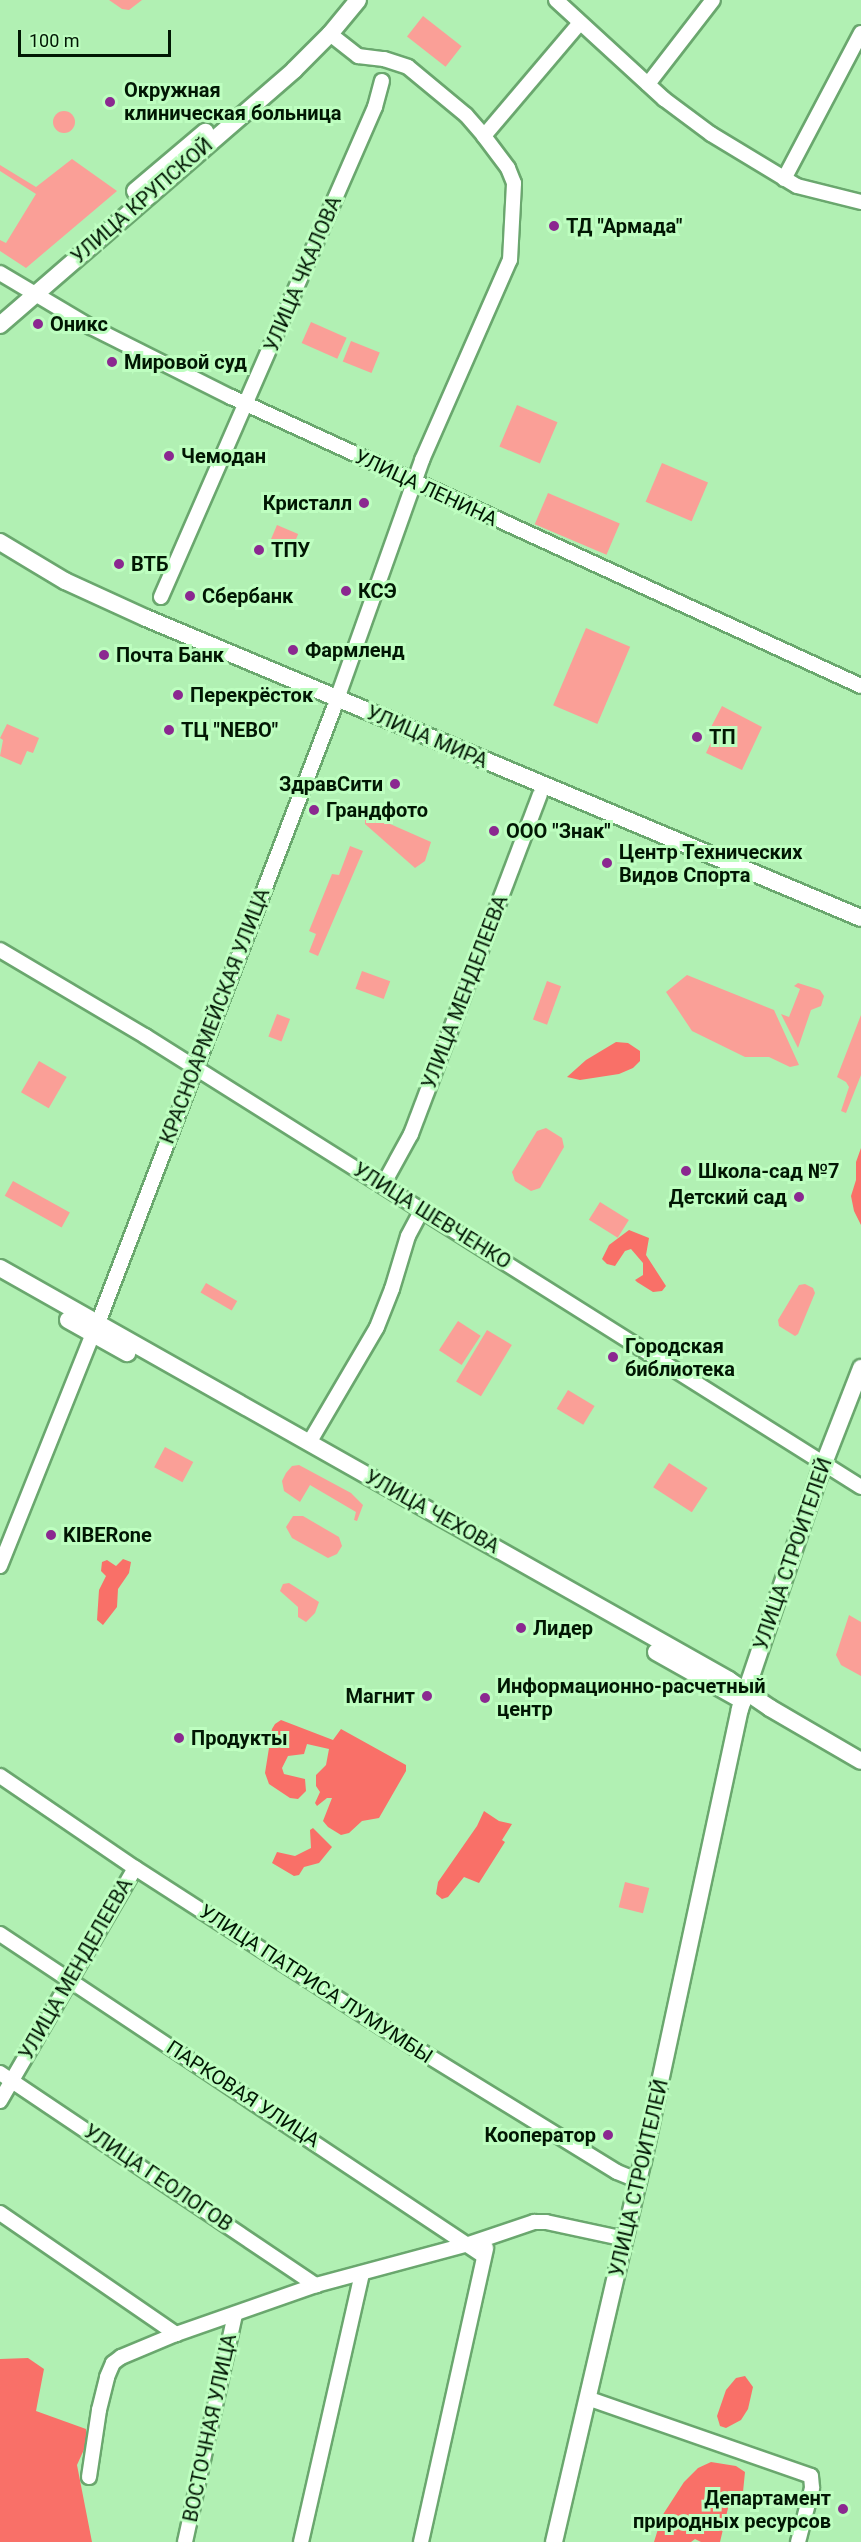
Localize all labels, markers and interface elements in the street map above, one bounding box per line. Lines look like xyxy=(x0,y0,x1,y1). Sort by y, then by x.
scale bar xyxy=(21,18,174,56)
text: 100 m xyxy=(29,30,80,51)
place label: Окружная клиническая больница xyxy=(124,78,342,125)
marker: Окружная клиническая больница xyxy=(101,93,119,111)
street label: УЛИЦА КРУПСКОЙ xyxy=(67,133,217,269)
street label: УЛИЦА ЧКАЛОВА xyxy=(259,193,347,355)
place label: ТД "Армада" xyxy=(566,214,682,238)
marker: ТД "Армада" xyxy=(547,219,561,233)
place label: Оникс xyxy=(50,312,108,336)
marker: Оникс xyxy=(31,317,45,331)
place label: Мировой суд xyxy=(124,350,247,374)
marker: Мировой суд xyxy=(105,355,119,369)
place label: Чемодан xyxy=(181,444,266,468)
street label: УЛИЦА ЛЕНИНА xyxy=(351,444,501,532)
marker: Чемодан xyxy=(162,449,176,463)
place label: Кристалл xyxy=(263,491,352,515)
marker: Кристалл xyxy=(357,496,371,510)
place label: ТПУ xyxy=(271,538,310,562)
marker: ТПУ xyxy=(252,543,266,557)
place label: ВТБ xyxy=(131,552,168,576)
marker: ВТБ xyxy=(112,557,126,571)
place label: КСЭ xyxy=(358,579,397,603)
place label: Сбербанк xyxy=(202,584,293,608)
marker: КСЭ xyxy=(339,584,353,598)
marker: Сбербанк xyxy=(183,589,197,603)
place label: Фармленд xyxy=(305,638,405,662)
place label: Почта Банк xyxy=(116,643,224,667)
marker: Фармленд xyxy=(286,643,300,657)
marker: Почта Банк xyxy=(97,648,111,662)
place label: Перекрёсток xyxy=(190,683,313,707)
marker: Перекрёсток xyxy=(171,688,185,702)
street label: УЛИЦА МИРА xyxy=(363,701,491,773)
place label: ТЦ "NEBO" xyxy=(181,718,278,742)
marker: ТЦ "NEBO" xyxy=(162,723,176,737)
place label: ТП xyxy=(709,725,736,749)
marker: ТП xyxy=(690,730,704,744)
place label: ЗдравСити xyxy=(279,772,383,796)
marker: ЗдравСити xyxy=(388,777,402,791)
place label: Грандфото xyxy=(326,798,428,822)
marker: Грандфото xyxy=(307,803,321,817)
place label: ООО "Знак" xyxy=(506,819,611,843)
marker: ООО "Знак" xyxy=(487,824,501,838)
place label: Центр Технических Видов Спорта xyxy=(619,840,803,887)
marker: Центр Технических Видов Спорта xyxy=(600,856,614,870)
street label: КРАСНОАРМЕЙСКАЯ УЛИЦА xyxy=(155,885,275,1147)
street label: УЛИЦА МЕНДЕЛЕЕВА xyxy=(417,892,513,1092)
street label: УЛИЦА ШЕВЧЕНКО xyxy=(349,1158,515,1274)
place label: Школа-сад №7 xyxy=(698,1159,839,1183)
marker: Школа-сад №7 xyxy=(679,1164,693,1178)
place label: Детский сад xyxy=(669,1185,787,1209)
marker: Детский сад xyxy=(792,1190,806,1204)
place label: Городская библиотека xyxy=(625,1334,735,1381)
marker: Городская библиотека xyxy=(606,1350,620,1364)
street label: УЛИЦА СТРОИТЕЛЕЙ xyxy=(749,1455,837,1653)
street label: УЛИЦА ЧЕХОВА xyxy=(361,1465,503,1559)
place label: KIBERone xyxy=(63,1523,152,1547)
marker: KIBERone xyxy=(44,1528,58,1542)
place label: Лидер xyxy=(533,1616,593,1640)
marker: Лидер xyxy=(514,1621,528,1635)
place label: Информационно-расчетный центр xyxy=(497,1674,766,1721)
place label: Магнит xyxy=(346,1684,415,1708)
marker: Магнит xyxy=(420,1689,434,1703)
marker: Информационно-расчетный центр xyxy=(478,1691,492,1705)
place label: Продукты xyxy=(191,1726,288,1750)
marker: Продукты xyxy=(172,1731,186,1745)
street label: УЛИЦА МЕНДЕЛЕЕВА xyxy=(14,1874,138,2064)
street label: УЛИЦА ПАТРИСА ЛУМУМБЫ xyxy=(195,1900,437,2068)
street label: ПАРКОВАЯ УЛИЦА xyxy=(162,2036,324,2152)
street label: УЛИЦА СТРОИТЕЛЕЙ xyxy=(605,2077,673,2279)
street label: УЛИЦА ГЕОЛОГОВ xyxy=(79,2119,237,2237)
place label: Кооператор xyxy=(484,2123,596,2147)
marker: Кооператор xyxy=(601,2128,615,2142)
street label: ВОСТОЧНАЯ УЛИЦА xyxy=(178,2332,242,2524)
place label: Департамент природных ресурсов xyxy=(633,2486,831,2533)
marker: Департамент природных ресурсов xyxy=(836,2502,850,2516)

